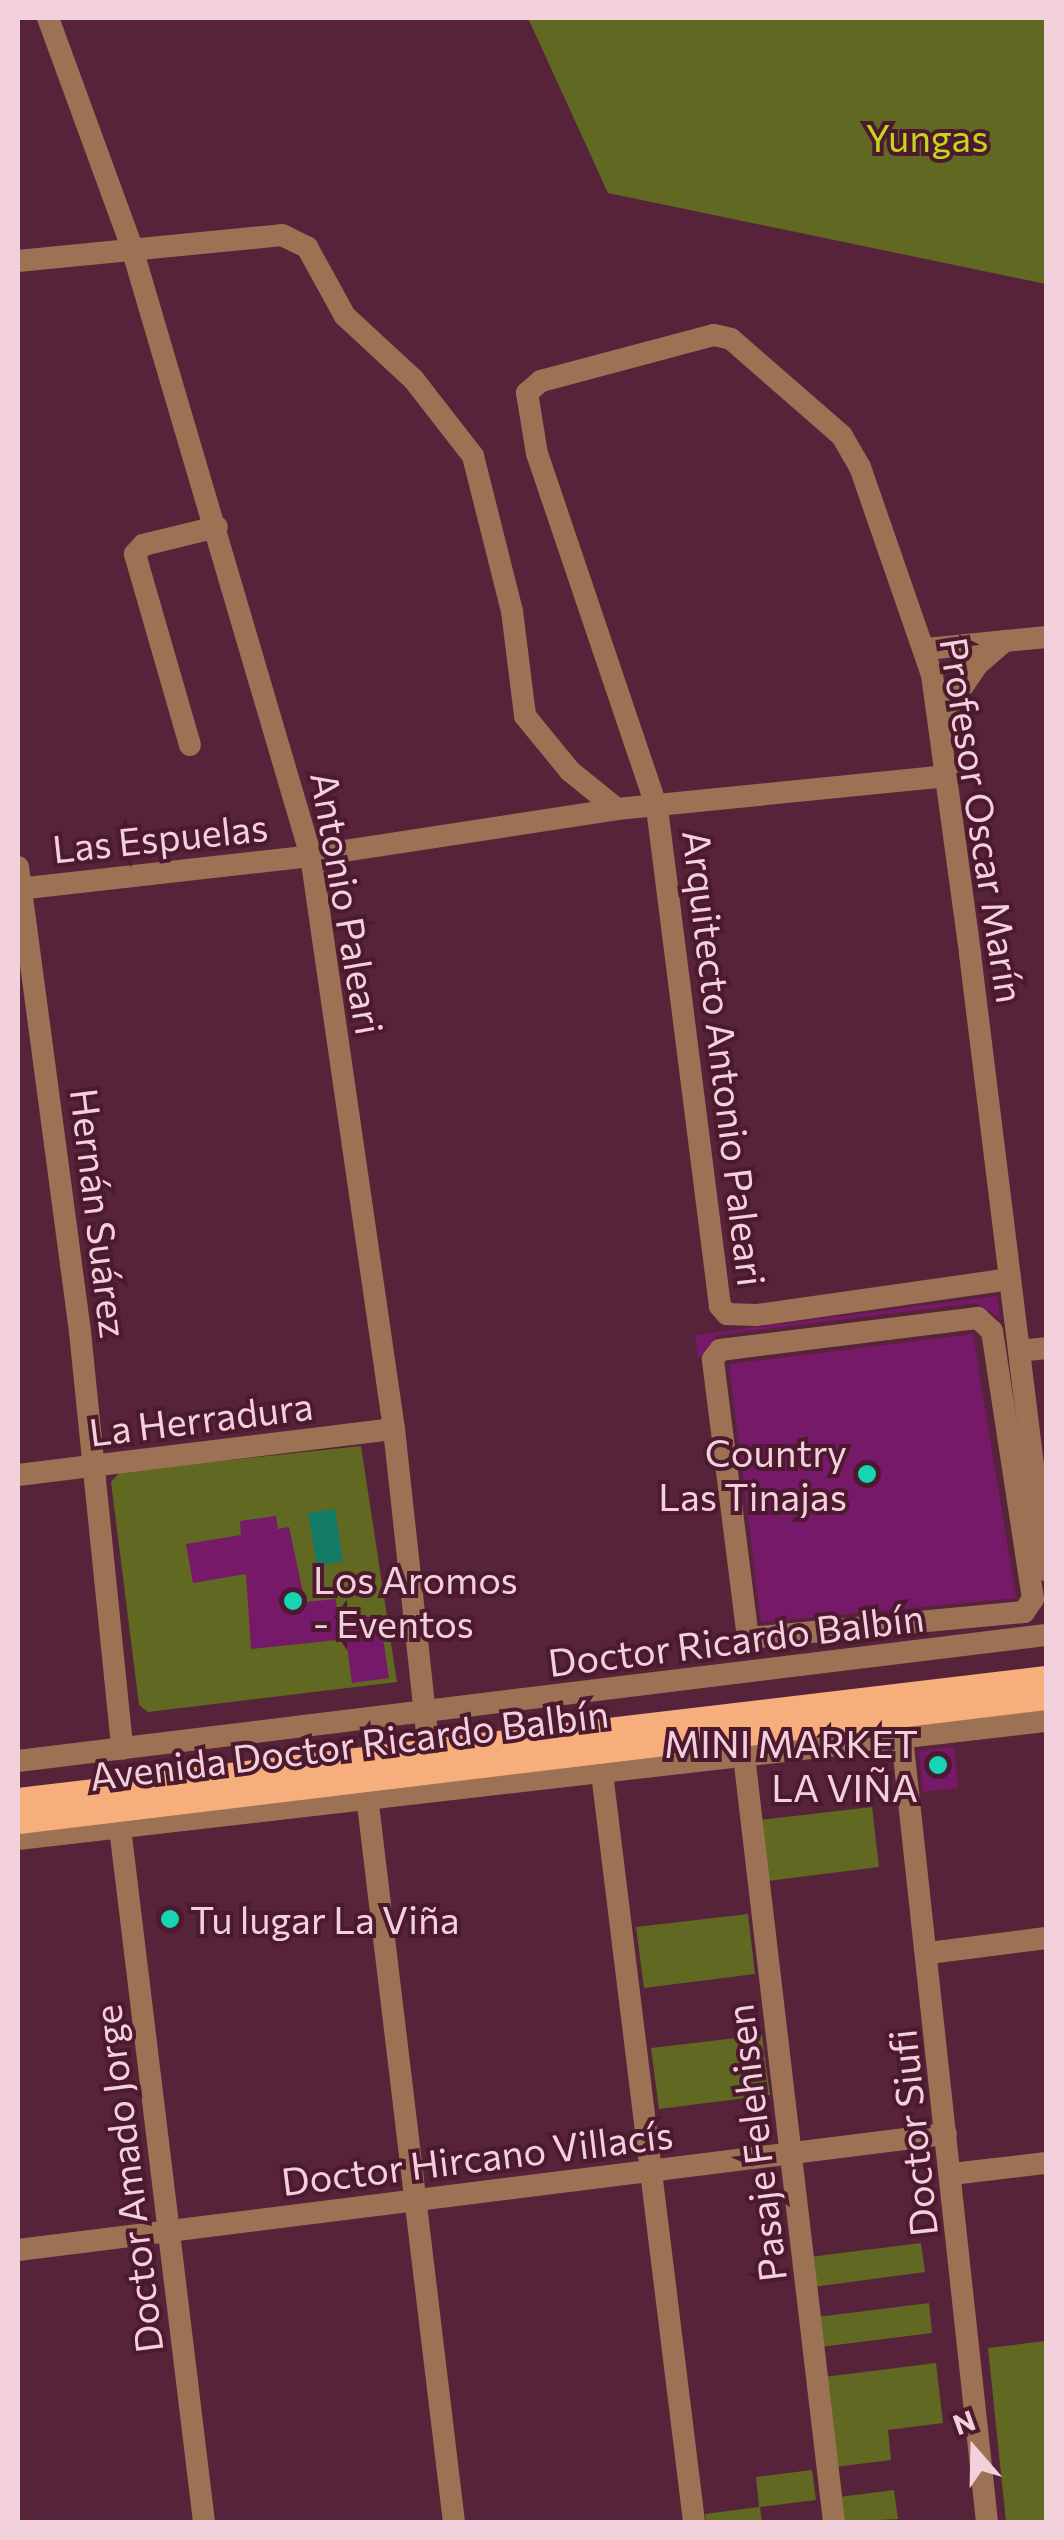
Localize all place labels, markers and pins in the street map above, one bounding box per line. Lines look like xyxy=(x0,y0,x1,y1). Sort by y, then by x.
place label: Country Las Tinajas xyxy=(658,1429,847,1518)
marker: Country Las Tinajas xyxy=(856,1463,878,1485)
place label: Los Aromos - Eventos xyxy=(313,1556,518,1646)
marker: Los Aromos - Eventos xyxy=(282,1590,304,1612)
place label: MINI MARKET LA VIÑA xyxy=(664,1720,918,1810)
marker: MINI MARKET LA VIÑA xyxy=(927,1754,949,1776)
place label: Tu lugar La Viña xyxy=(190,1896,460,1942)
marker: Tu lugar La Viña xyxy=(159,1908,181,1930)

